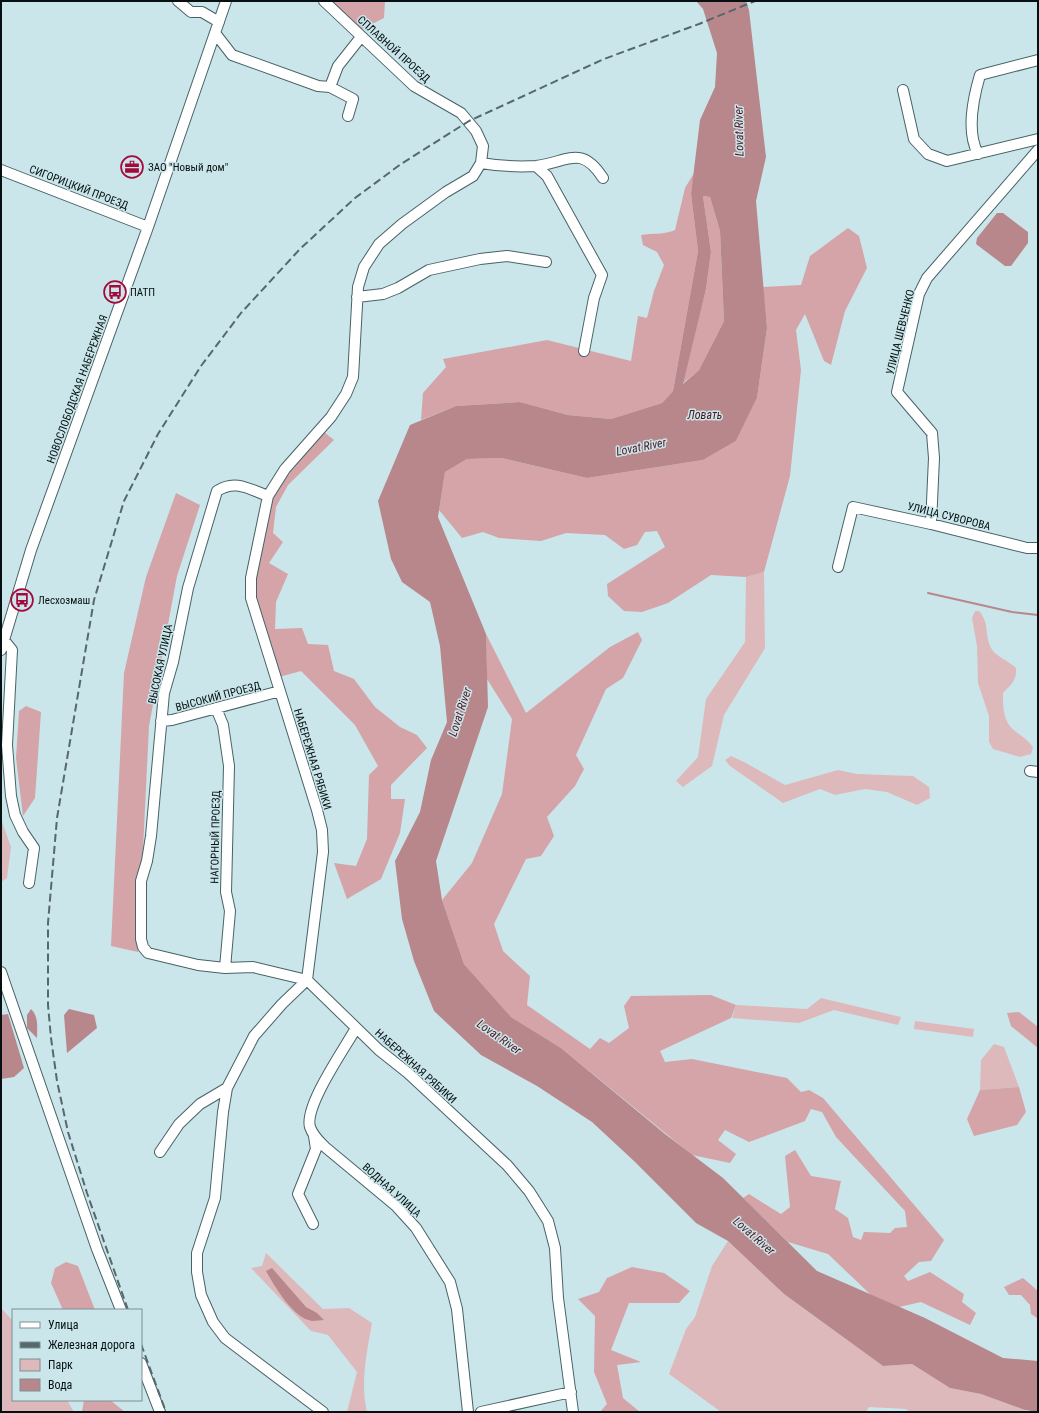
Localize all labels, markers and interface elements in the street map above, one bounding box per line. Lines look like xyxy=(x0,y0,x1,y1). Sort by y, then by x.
street label: СПЛАВНОЙ ПРОЕЗД xyxy=(355,13,433,85)
water label: Lovat River xyxy=(732,105,746,156)
office icon: ЗАО "Новый дом" xyxy=(119,154,145,180)
place label: ЗАО "Новый дом" xyxy=(148,161,228,174)
street label: СИГОРИЦКИЙ ПРОЕЗД xyxy=(28,163,130,212)
bus stop icon: ПАТП xyxy=(102,279,128,305)
place label: ПАТП xyxy=(130,286,155,299)
street label: УЛИЦА ШЕВЧЕНКО xyxy=(884,288,917,376)
street label: НОВОСЛОБОДСКАЯ НАБЕРЕЖНАЯ xyxy=(44,313,110,465)
water label: Ловать xyxy=(687,408,722,422)
water label: Lovat River xyxy=(615,435,668,459)
street label: УЛИЦА СУВОРОВА xyxy=(906,500,992,533)
bus stop icon: Лесхозмаш xyxy=(9,587,35,613)
place label: Лесхозмаш xyxy=(38,594,90,607)
street label: ВЫСОКАЯ УЛИЦА xyxy=(146,622,175,705)
street label: ВЫСОКИЙ ПРОЕЗД xyxy=(174,679,262,714)
water label: Lovat River xyxy=(446,685,475,738)
street label: НАБЕРЕЖНАЯ РЯБИКИ xyxy=(291,707,334,811)
street label: НАГОРНЫЙ ПРОЕЗД xyxy=(208,790,223,884)
water label: Lovat River xyxy=(474,1017,524,1058)
street label: НАБЕРЕЖНАЯ РЯБИКИ xyxy=(372,1026,459,1106)
street label: ВОДНАЯ УЛИЦА xyxy=(360,1161,424,1221)
water label: Lovat River xyxy=(730,1214,778,1258)
legend xyxy=(12,1309,142,1401)
text: Улица xyxy=(48,1318,79,1332)
text: Железная дорога xyxy=(48,1338,135,1352)
text: Парк xyxy=(48,1358,73,1372)
text: Вода xyxy=(48,1378,73,1392)

